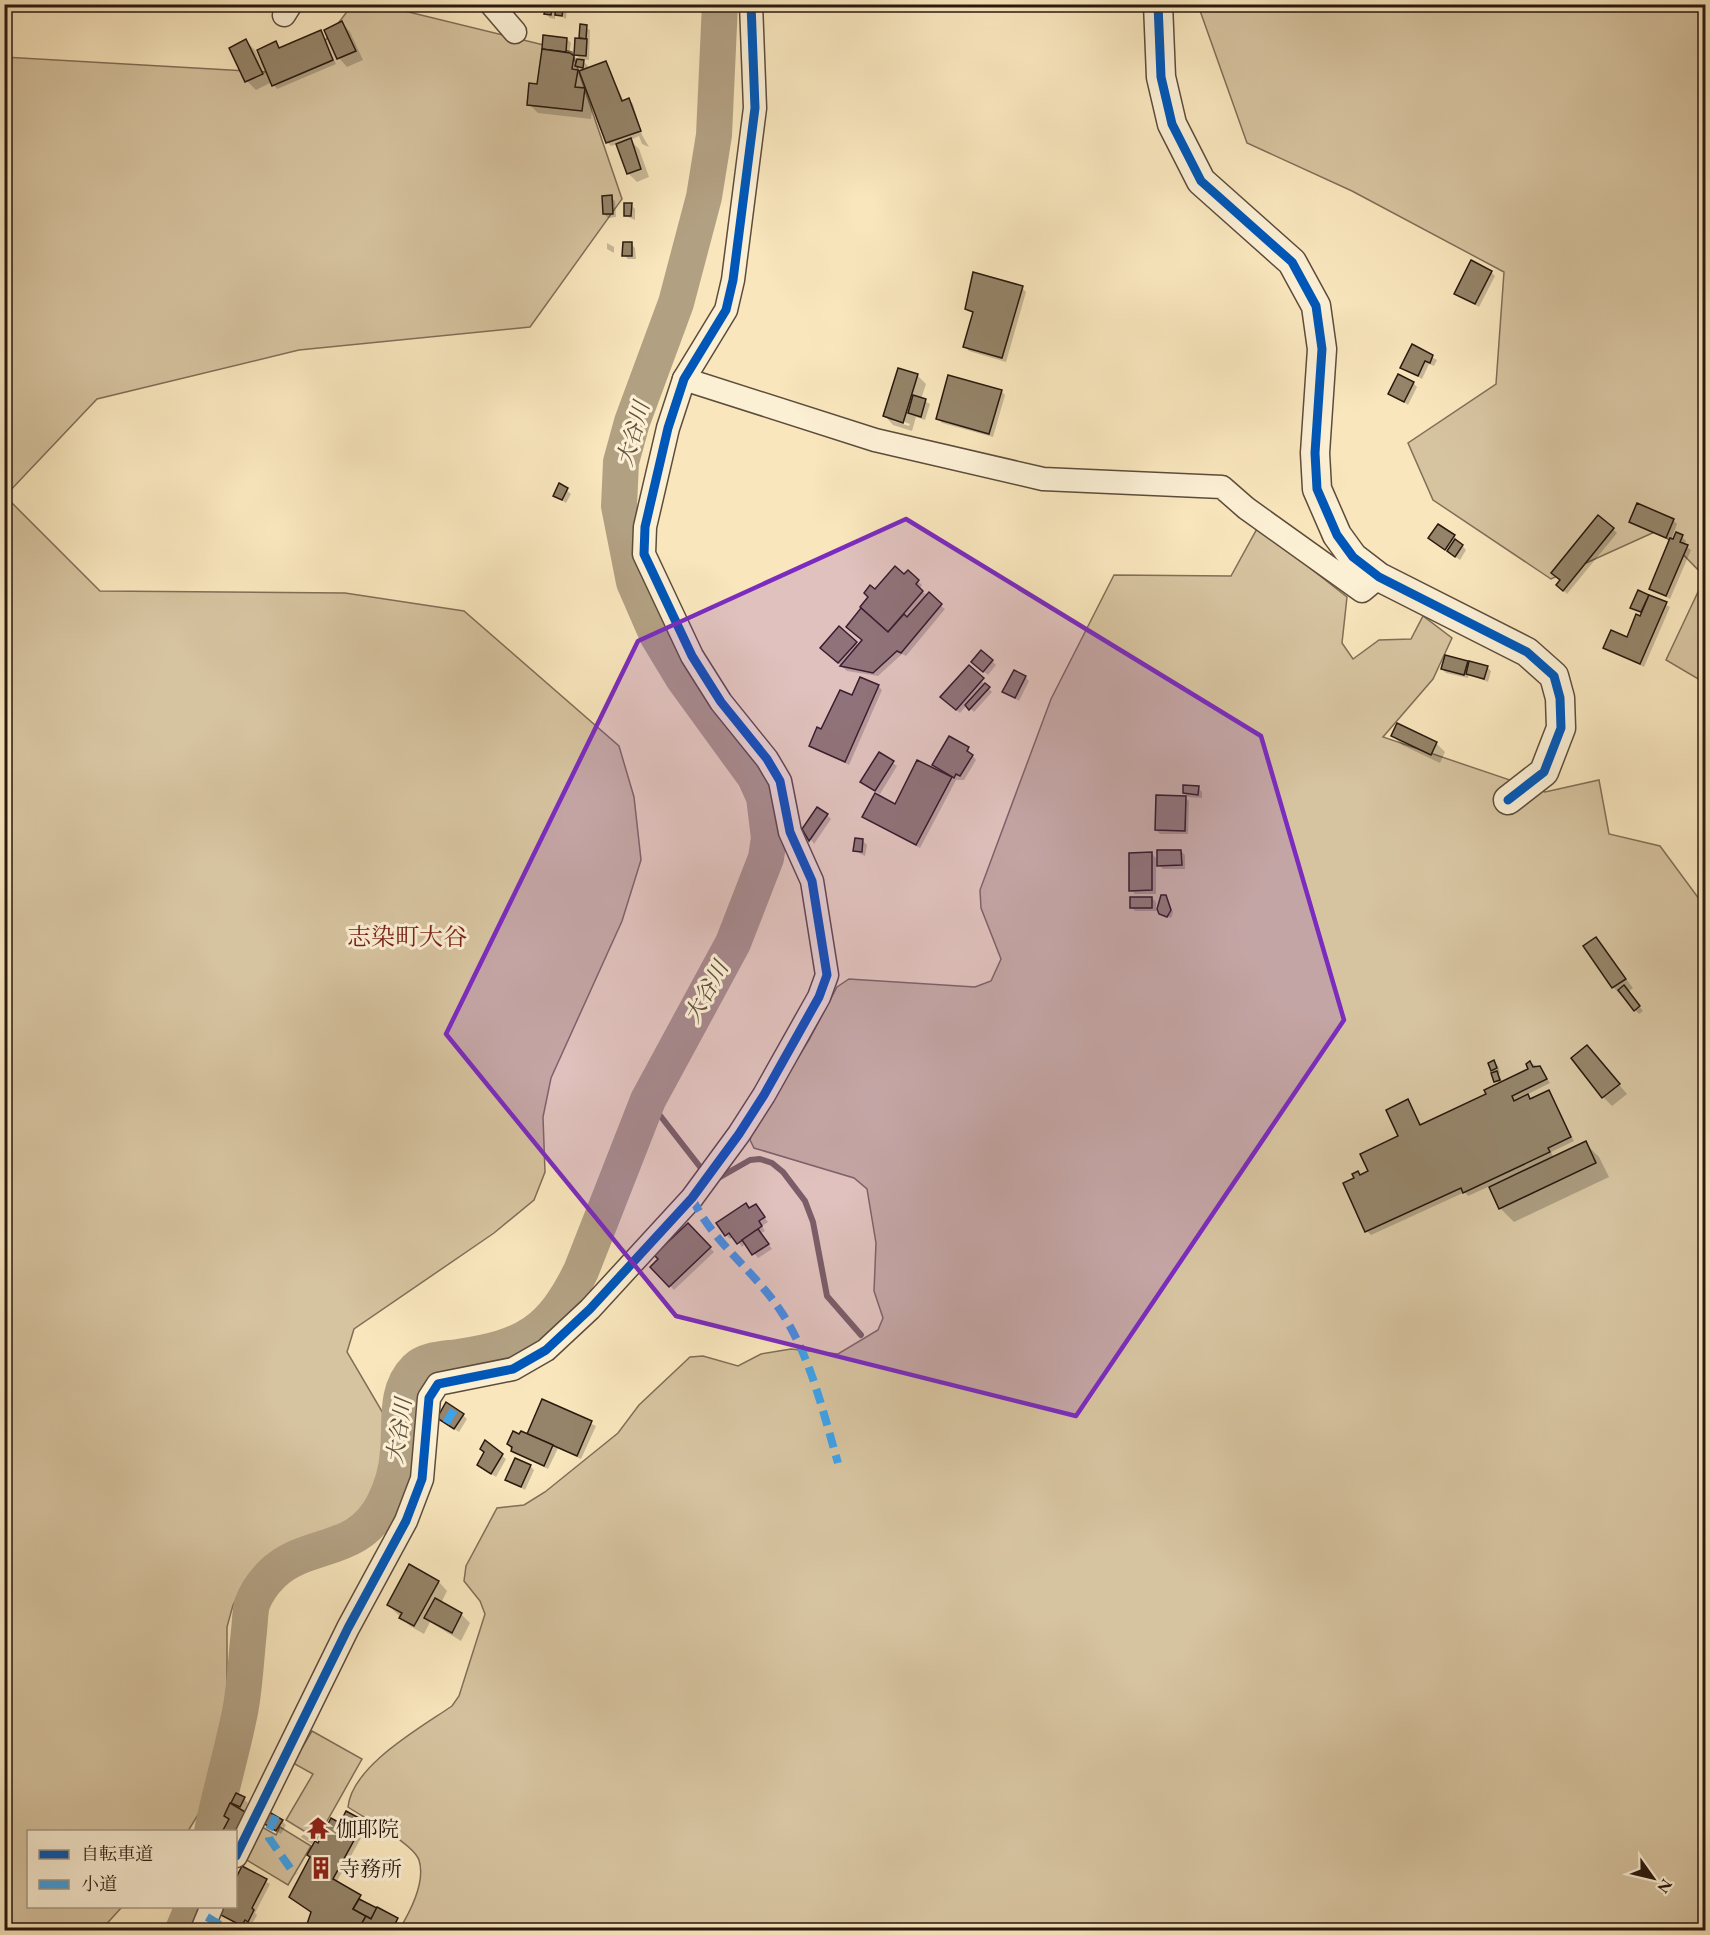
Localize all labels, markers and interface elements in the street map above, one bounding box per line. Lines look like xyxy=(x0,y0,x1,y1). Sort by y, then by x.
water label: 大谷川 xyxy=(610,396,657,470)
district label: 志染町大谷 xyxy=(347,921,467,952)
water label: 大谷川 xyxy=(677,954,736,1028)
water label: 大谷川 xyxy=(380,1394,418,1466)
temple icon: 伽耶院 xyxy=(305,1815,331,1841)
place label: 伽耶院 xyxy=(336,1815,399,1842)
legend xyxy=(27,1830,237,1908)
text: 自転車道 xyxy=(81,1842,153,1865)
north arrow xyxy=(1623,1848,1683,1908)
building icon: 寺務所 xyxy=(308,1855,334,1881)
place label: 寺務所 xyxy=(339,1855,402,1882)
text: 小道 xyxy=(81,1872,117,1895)
text: N xyxy=(1653,1875,1677,1897)

